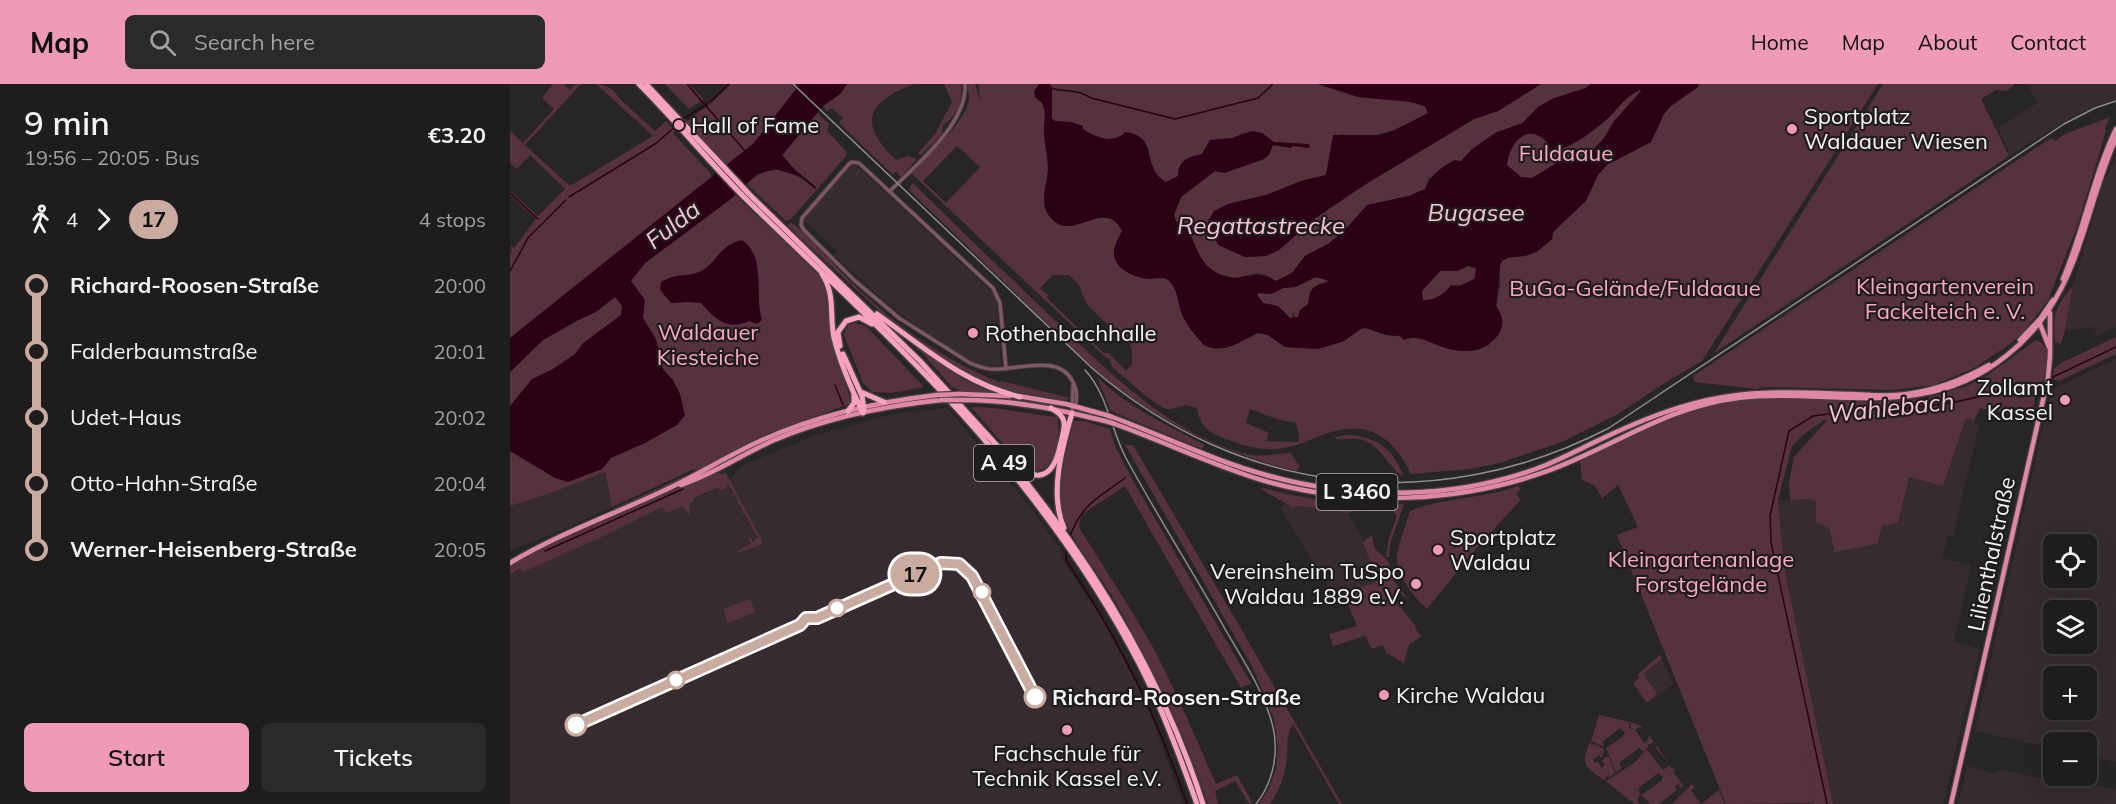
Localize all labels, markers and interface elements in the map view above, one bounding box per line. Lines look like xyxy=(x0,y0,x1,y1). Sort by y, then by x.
search box xyxy=(125,15,545,69)
text: Map xyxy=(30,25,89,60)
icon: search xyxy=(146,26,179,59)
text: Search here xyxy=(194,28,315,56)
text: Home xyxy=(1751,29,1809,55)
text: Map xyxy=(1842,29,1885,55)
text: About xyxy=(1918,29,1977,55)
text: Contact xyxy=(2010,29,2086,55)
text: 9 min xyxy=(24,102,110,143)
place label: Sportplatz Waldauer Wiesen xyxy=(1804,102,1988,155)
place label: Hall of Fame xyxy=(691,111,819,139)
marker: Hall of Fame xyxy=(672,118,686,132)
text: €3.20 xyxy=(428,121,486,149)
marker: Sportplatz Waldauer Wiesen xyxy=(1785,122,1799,136)
park label: Fuldaaue xyxy=(1519,139,1613,167)
text: 19:56 – 20:05 · Bus xyxy=(24,145,200,170)
water label: Fulda xyxy=(639,193,706,255)
water label: Bugasee xyxy=(1427,197,1525,227)
icon: walk xyxy=(24,203,57,236)
icon: forward xyxy=(87,203,120,236)
text: 17 xyxy=(141,206,166,232)
text: 4 xyxy=(66,207,78,232)
text: 4 stops xyxy=(419,207,486,232)
water label: Regattastrecke xyxy=(1177,210,1345,240)
text: Richard-Roosen-Straße xyxy=(70,271,319,299)
park label: Kleingartenverein Fackelteich e. V. xyxy=(1856,272,2034,325)
text: 20:00 xyxy=(433,273,486,298)
park label: BuGa-Gelände/Fuldaaue xyxy=(1509,274,1761,302)
park label: Waldauer Kiesteiche xyxy=(657,318,759,371)
place label: Rothenbachhalle xyxy=(985,319,1157,347)
marker: Rothenbachhalle xyxy=(966,326,980,340)
text: Falderbaumstraße xyxy=(70,337,257,365)
text: 20:01 xyxy=(433,339,486,364)
place label: Zollamt Kassel xyxy=(1977,373,2053,426)
water label: Wahlebach xyxy=(1826,385,1956,429)
marker: Zollamt Kassel xyxy=(2058,393,2072,407)
text: Udet-Haus xyxy=(70,403,182,431)
text: 20:02 xyxy=(433,405,486,430)
road number: A 49 xyxy=(974,445,1034,481)
text: Otto-Hahn-Straße xyxy=(70,469,257,497)
text: 20:04 xyxy=(433,471,486,496)
road number: L 3460 xyxy=(1316,474,1398,510)
street label: Lilienthalstraße xyxy=(1961,474,2021,634)
place label: Sportplatz Waldau xyxy=(1450,523,1557,576)
map controls xyxy=(2043,534,2097,786)
button: locate xyxy=(2043,534,2097,588)
text: Werner-Heisenberg-Straße xyxy=(70,535,357,563)
text: 20:05 xyxy=(433,537,486,562)
marker: Sportplatz Waldau xyxy=(1431,543,1445,557)
park label: Kleingartenanlage Forstgelände xyxy=(1608,545,1794,598)
line badge: 17 xyxy=(888,554,942,594)
place label: Vereinsheim TuSpo Waldau 1889 e.V. xyxy=(1210,557,1404,610)
text: 17 xyxy=(902,561,928,587)
marker: Vereinsheim TuSpo Waldau 1889 e.V. xyxy=(1409,577,1423,591)
unlabelled marker xyxy=(973,583,991,601)
unlabelled marker xyxy=(828,599,846,617)
button: layers xyxy=(2043,600,2097,654)
button: + xyxy=(2043,666,2097,720)
unlabelled marker xyxy=(667,671,685,689)
place label: Kirche Waldau xyxy=(1396,681,1545,709)
place label: Richard-Roosen-Straße xyxy=(1052,683,1301,711)
marker: Richard-Roosen-Straße xyxy=(1024,686,1046,708)
marker: Kirche Waldau xyxy=(1377,688,1391,702)
unlabelled marker xyxy=(565,714,587,736)
button: Start xyxy=(24,723,249,792)
button: Tickets xyxy=(261,723,486,792)
marker: Fachschule für Technik Kassel e.V. xyxy=(1060,723,1074,737)
button: − xyxy=(2043,732,2097,786)
place label: Fachschule für Technik Kassel e.V. xyxy=(972,739,1162,792)

